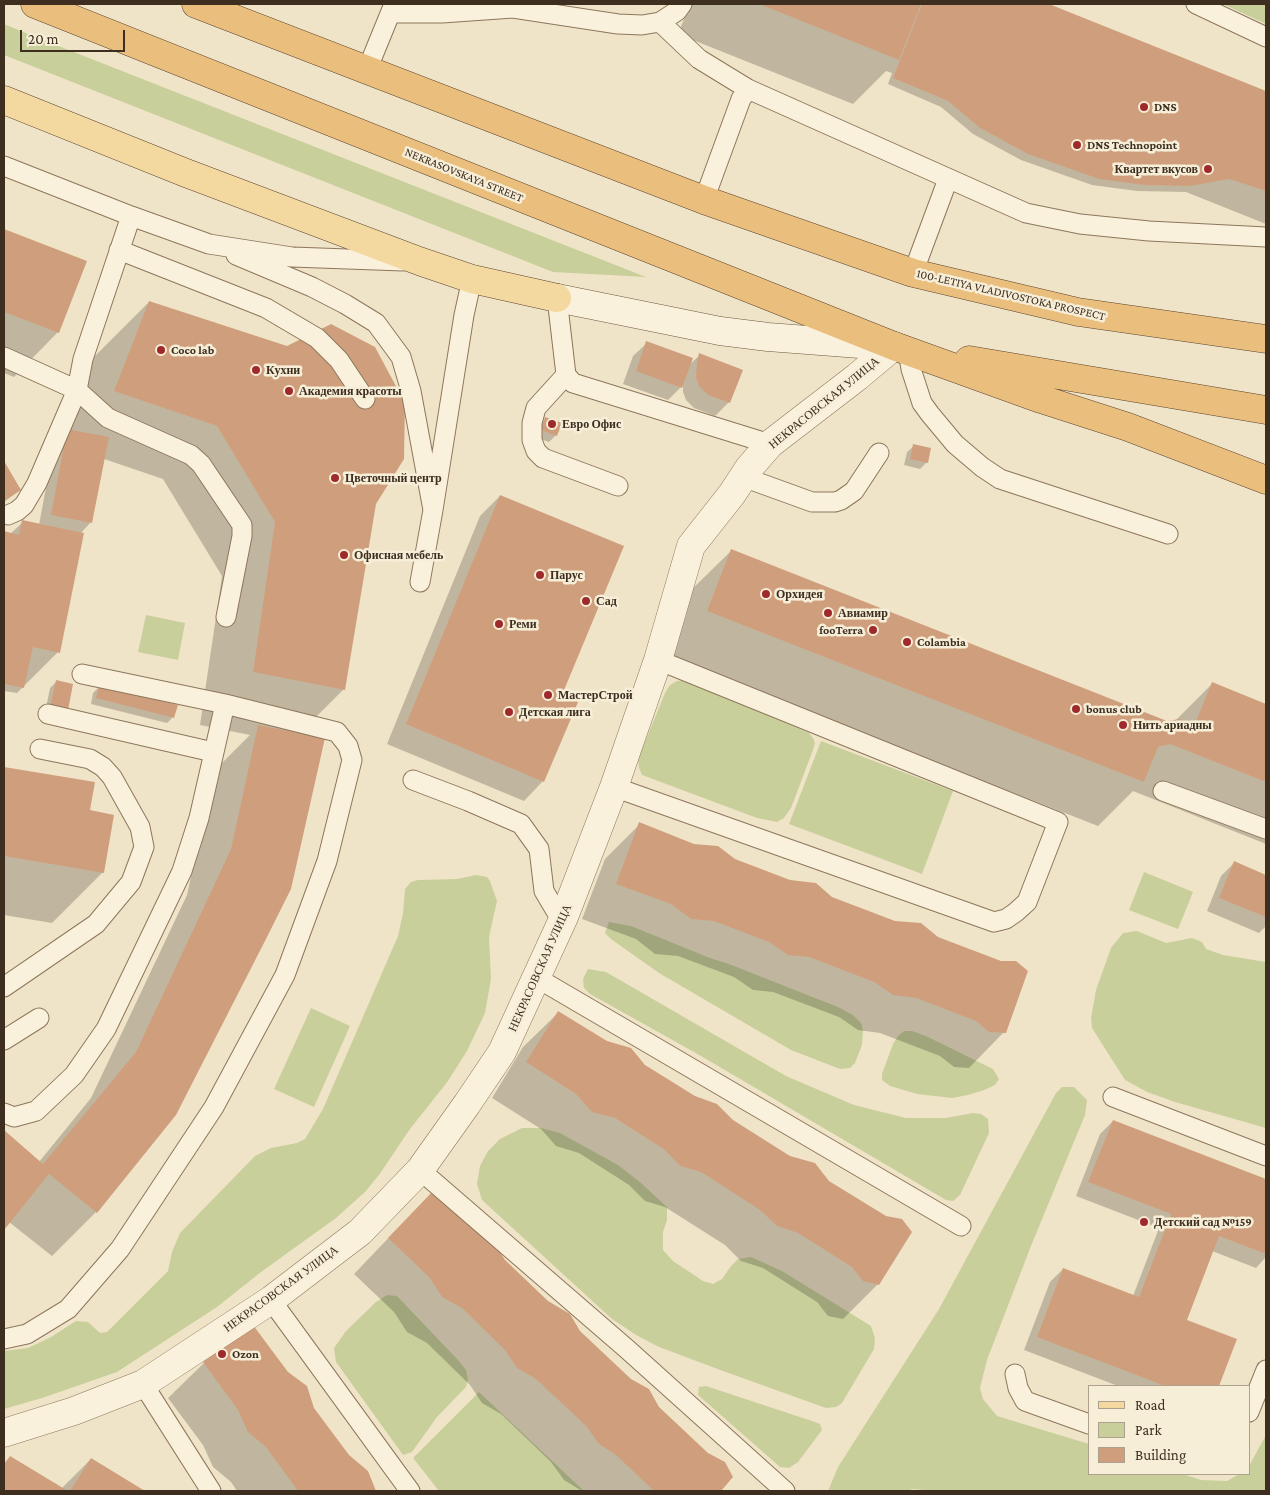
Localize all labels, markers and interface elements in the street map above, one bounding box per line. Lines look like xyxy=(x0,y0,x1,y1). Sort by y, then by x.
scale bar xyxy=(22,20,128,52)
text: 20 m xyxy=(28,31,59,47)
place label: DNS xyxy=(1154,100,1176,114)
marker: DNS xyxy=(1138,101,1150,113)
place label: DNS Technopoint xyxy=(1087,138,1177,152)
marker: DNS Technopoint xyxy=(1071,139,1083,151)
street label: NEKRASOVSKAYA STREET xyxy=(403,145,525,205)
place label: Квартет вкусов xyxy=(1115,162,1198,176)
marker: Квартет вкусов xyxy=(1202,163,1214,175)
street label: 100-LETIYA VLADIVOSTOKA PROSPECT xyxy=(915,266,1107,324)
place label: Coco lab xyxy=(171,343,214,357)
marker: Coco lab xyxy=(155,344,167,356)
street label: НЕКРАСОВСКАЯ УЛИЦА xyxy=(766,354,882,452)
place label: Кухни xyxy=(266,363,300,377)
marker: Кухни xyxy=(250,364,262,376)
place label: Академия красоты xyxy=(299,384,402,398)
marker: Академия красоты xyxy=(283,385,295,397)
place label: Евро Офис xyxy=(562,417,621,431)
marker: Евро Офис xyxy=(546,418,558,430)
place label: Цветочный центр xyxy=(345,471,442,485)
marker: Цветочный центр xyxy=(329,472,341,484)
place label: Офисная мебель xyxy=(354,548,443,562)
marker: Офисная мебель xyxy=(338,549,350,561)
place label: Парус xyxy=(550,568,583,582)
marker: Парус xyxy=(534,569,546,581)
place label: Орхидея xyxy=(776,587,823,601)
marker: Орхидея xyxy=(760,588,772,600)
place label: Сад xyxy=(596,594,617,608)
marker: Сад xyxy=(580,595,592,607)
place label: Авиамир xyxy=(838,606,888,620)
marker: Авиамир xyxy=(822,607,834,619)
place label: Реми xyxy=(509,617,537,631)
marker: Реми xyxy=(493,618,505,630)
place label: fooTerra xyxy=(819,623,863,637)
marker: fooTerra xyxy=(867,624,879,636)
place label: Colambia xyxy=(917,635,966,649)
marker: Colambia xyxy=(901,636,913,648)
place label: МастерСтрой xyxy=(558,688,633,702)
marker: МастерСтрой xyxy=(542,689,554,701)
place label: bonus club xyxy=(1086,702,1142,716)
marker: bonus club xyxy=(1070,703,1082,715)
place label: Детская лига xyxy=(519,705,591,719)
marker: Детская лига xyxy=(503,706,515,718)
place label: Нить ариадны xyxy=(1133,718,1212,732)
marker: Нить ариадны xyxy=(1117,719,1129,731)
street label: НЕКРАСОВСКАЯ УЛИЦА xyxy=(505,902,575,1034)
place label: Детский сад №159 xyxy=(1154,1215,1252,1229)
marker: Детский сад №159 xyxy=(1138,1216,1150,1228)
street label: НЕКРАСОВСКАЯ УЛИЦА xyxy=(221,1243,341,1335)
place label: Ozon xyxy=(232,1347,259,1361)
marker: Ozon xyxy=(216,1348,228,1360)
legend xyxy=(1088,1385,1250,1475)
text: Road xyxy=(1135,1397,1165,1413)
text: Park xyxy=(1135,1422,1162,1438)
text: Building xyxy=(1135,1447,1186,1463)

